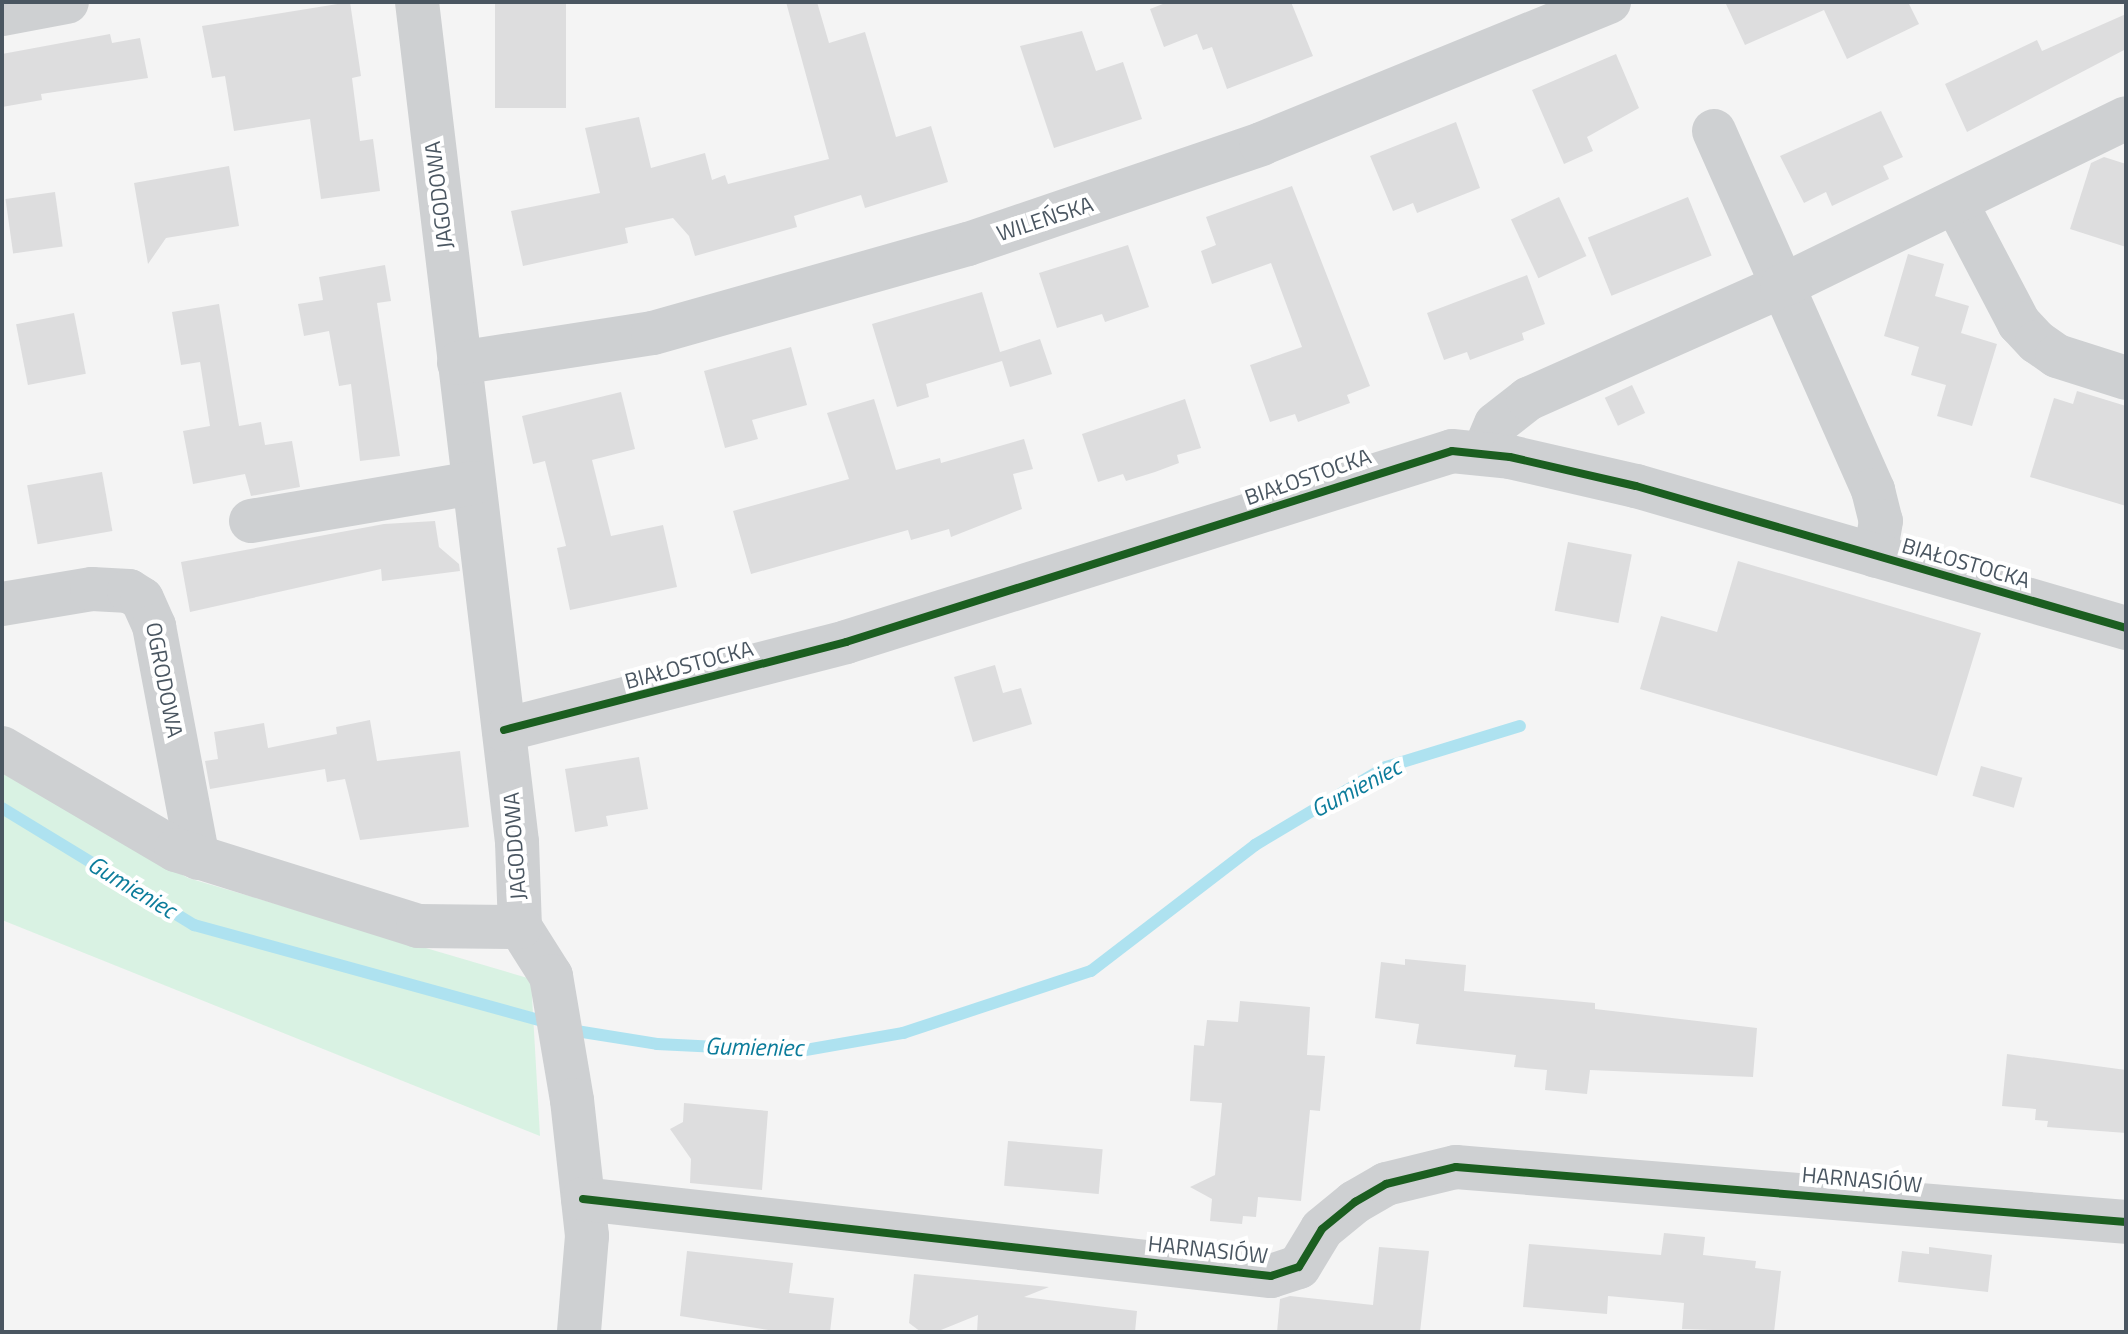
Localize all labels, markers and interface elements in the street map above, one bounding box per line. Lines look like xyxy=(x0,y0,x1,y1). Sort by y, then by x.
street label: JAGODOWA xyxy=(419,140,459,250)
street label: WILEŃSKA xyxy=(993,191,1097,247)
street label: BIAŁOSTOCKA xyxy=(1241,443,1375,511)
street label: BIAŁOSTOCKA xyxy=(1899,532,2033,594)
street label: OGRODOWA xyxy=(140,620,188,740)
street label: BIAŁOSTOCKA xyxy=(622,635,756,695)
water label: Gumieniec xyxy=(1306,752,1406,824)
street label: JAGODOWA xyxy=(498,791,532,901)
water label: Gumieniec xyxy=(83,849,181,925)
water label: Gumieniec xyxy=(705,1032,803,1062)
street label: HARNASIÓW xyxy=(1801,1162,1923,1198)
street label: HARNASIÓW xyxy=(1147,1231,1269,1269)

